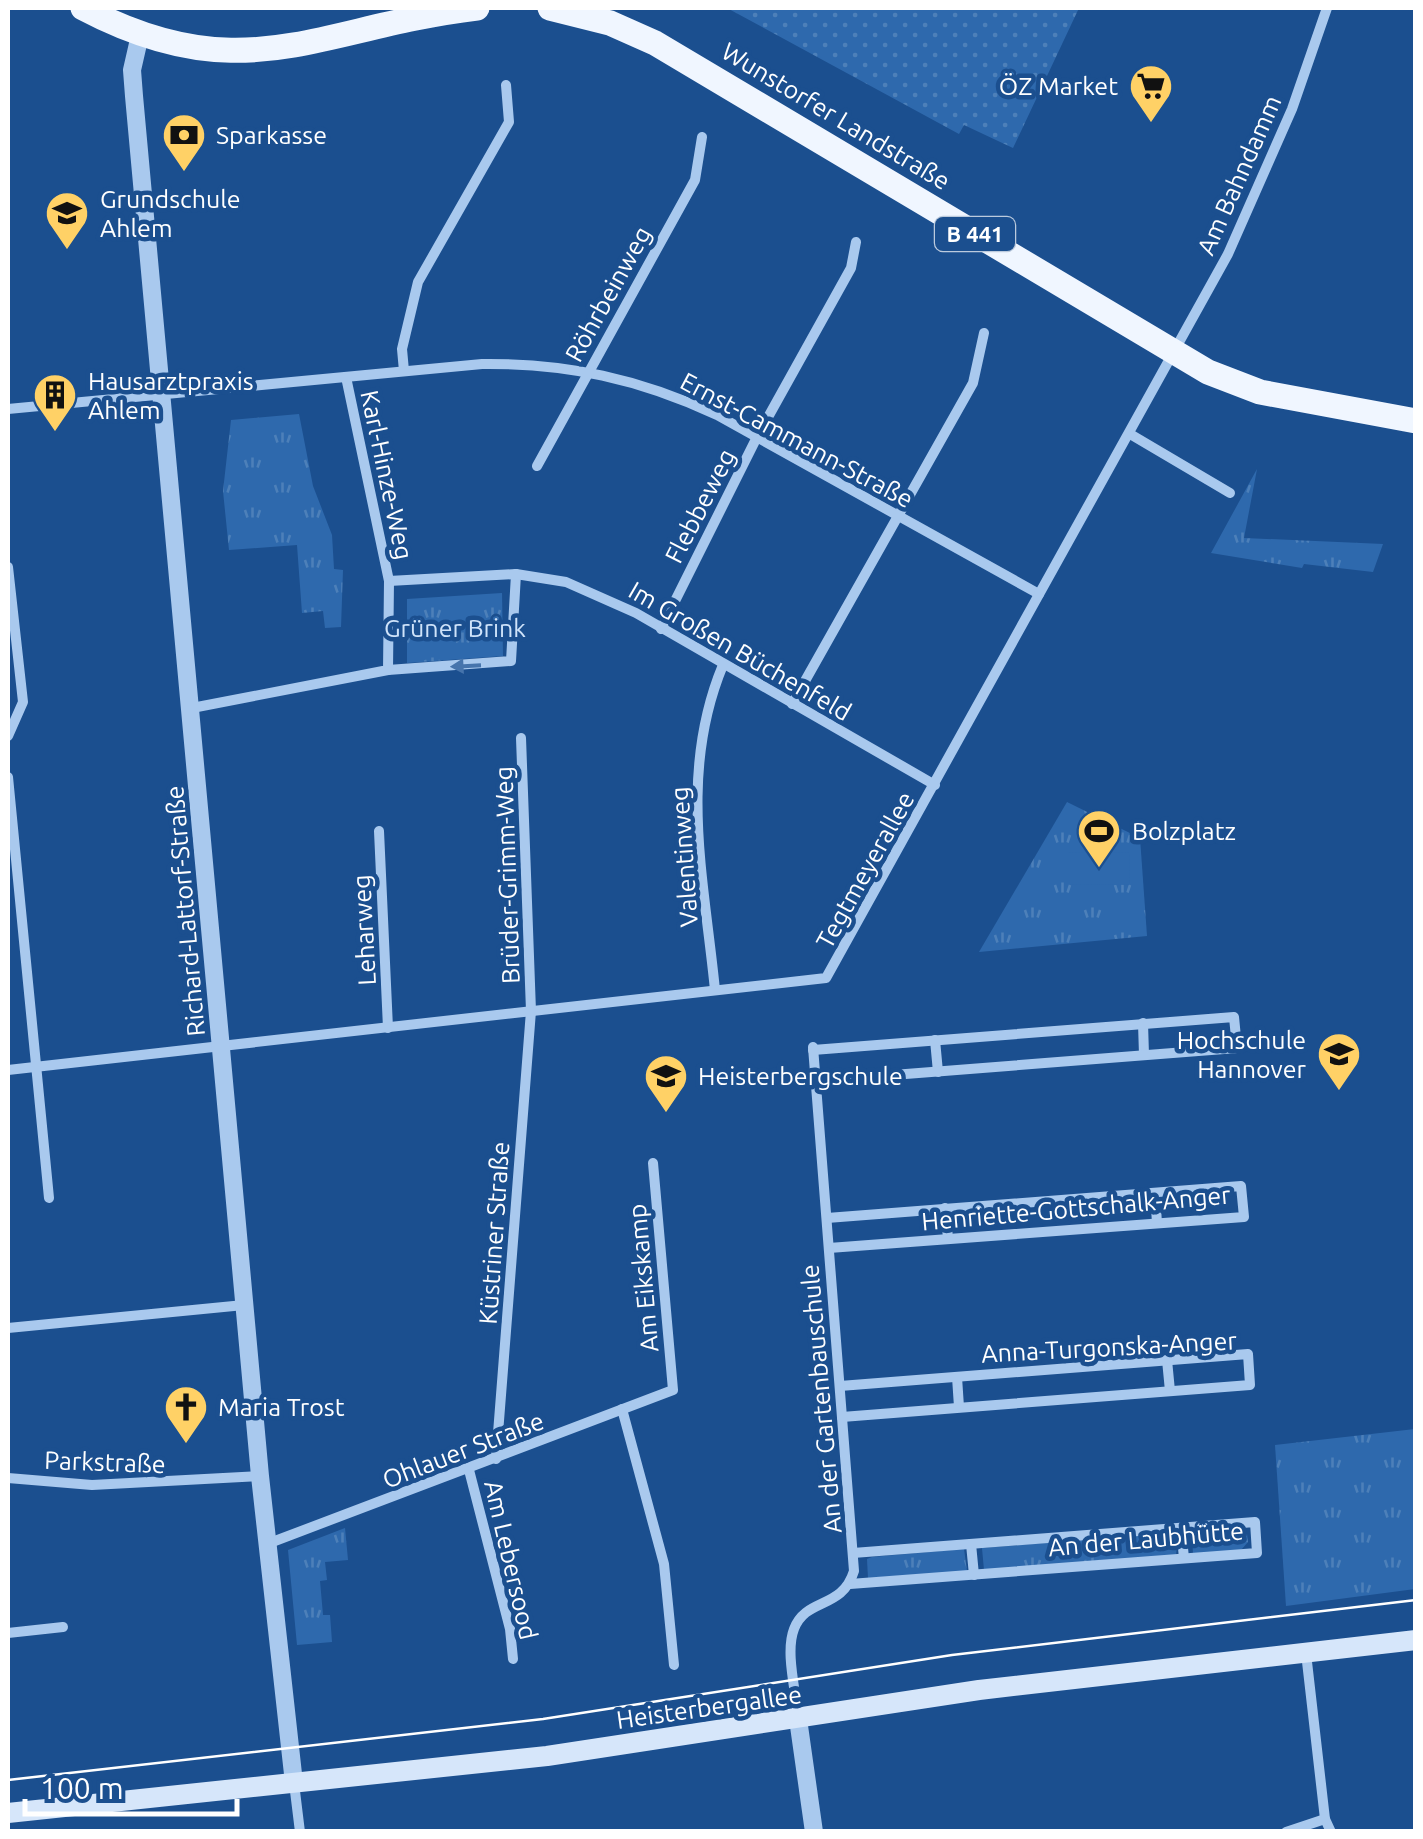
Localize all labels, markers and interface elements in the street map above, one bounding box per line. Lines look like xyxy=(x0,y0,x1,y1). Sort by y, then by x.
street label: Wunstorfer Landstraße xyxy=(717,37,955,195)
supermarket icon: ÖZ Market xyxy=(1128,63,1174,124)
place label: ÖZ Market xyxy=(999,72,1118,100)
street label: Am Bahndamm xyxy=(1191,91,1287,259)
bank icon: Sparkasse xyxy=(161,112,207,173)
place label: Sparkasse xyxy=(216,121,327,149)
place label: Grundschule Ahlem xyxy=(100,185,241,242)
school or university icon: Grundschule Ahlem xyxy=(44,190,90,251)
road number: B 441 xyxy=(935,217,1015,251)
street label: Röhrbeinweg xyxy=(559,222,657,366)
place label: Hausarztpraxis Ahlem xyxy=(88,367,254,424)
street label: Ernst-Cammann-Straße xyxy=(676,367,918,513)
building icon: Hausarztpraxis Ahlem xyxy=(32,372,78,433)
street label: Karl-Hinze-Weg xyxy=(355,388,419,562)
street label: Flebbeweg xyxy=(659,444,741,568)
street label: Im Großen Büchenfeld xyxy=(624,576,856,726)
park label: Grüner Brink xyxy=(384,614,526,642)
one-way arrow xyxy=(450,658,482,674)
street label: Brüder-Grimm-Weg xyxy=(489,766,525,984)
street label: Richard-Lattorf-Straße xyxy=(160,785,210,1037)
street label: Valentinweg xyxy=(665,786,703,928)
street label: Tegtmeyerallee xyxy=(810,787,920,953)
sports icon: Bolzplatz xyxy=(1076,808,1122,869)
place label: Bolzplatz xyxy=(1132,817,1236,845)
street label: Leharweg xyxy=(347,874,381,986)
place label: Hochschule Hannover xyxy=(1177,1026,1307,1083)
school or university icon: Hochschule Hannover xyxy=(1316,1031,1362,1092)
school or university icon: Heisterbergschule xyxy=(643,1053,689,1114)
place label: Heisterbergschule xyxy=(698,1062,903,1090)
street label: Küstriner Straße xyxy=(474,1141,514,1325)
street label: Henriette-Gottschalk-Anger xyxy=(920,1180,1232,1235)
street label: Am Eikskamp xyxy=(623,1203,663,1353)
street label: An der Gartenbauschule xyxy=(795,1263,847,1535)
street label: Anna-Turgonska-Anger xyxy=(981,1326,1238,1368)
church icon: Maria Trost xyxy=(163,1384,209,1445)
place label: Maria Trost xyxy=(218,1393,345,1421)
street label: Ohlauer Straße xyxy=(378,1406,548,1494)
street label: Parkstraße xyxy=(44,1446,166,1478)
street label: Am Lebersood xyxy=(479,1478,543,1642)
street label: An der Laubhütte xyxy=(1047,1516,1245,1562)
street label: Heisterbergallee xyxy=(614,1680,804,1734)
scale bar xyxy=(25,1754,238,1816)
text: 100 m xyxy=(40,1771,124,1805)

